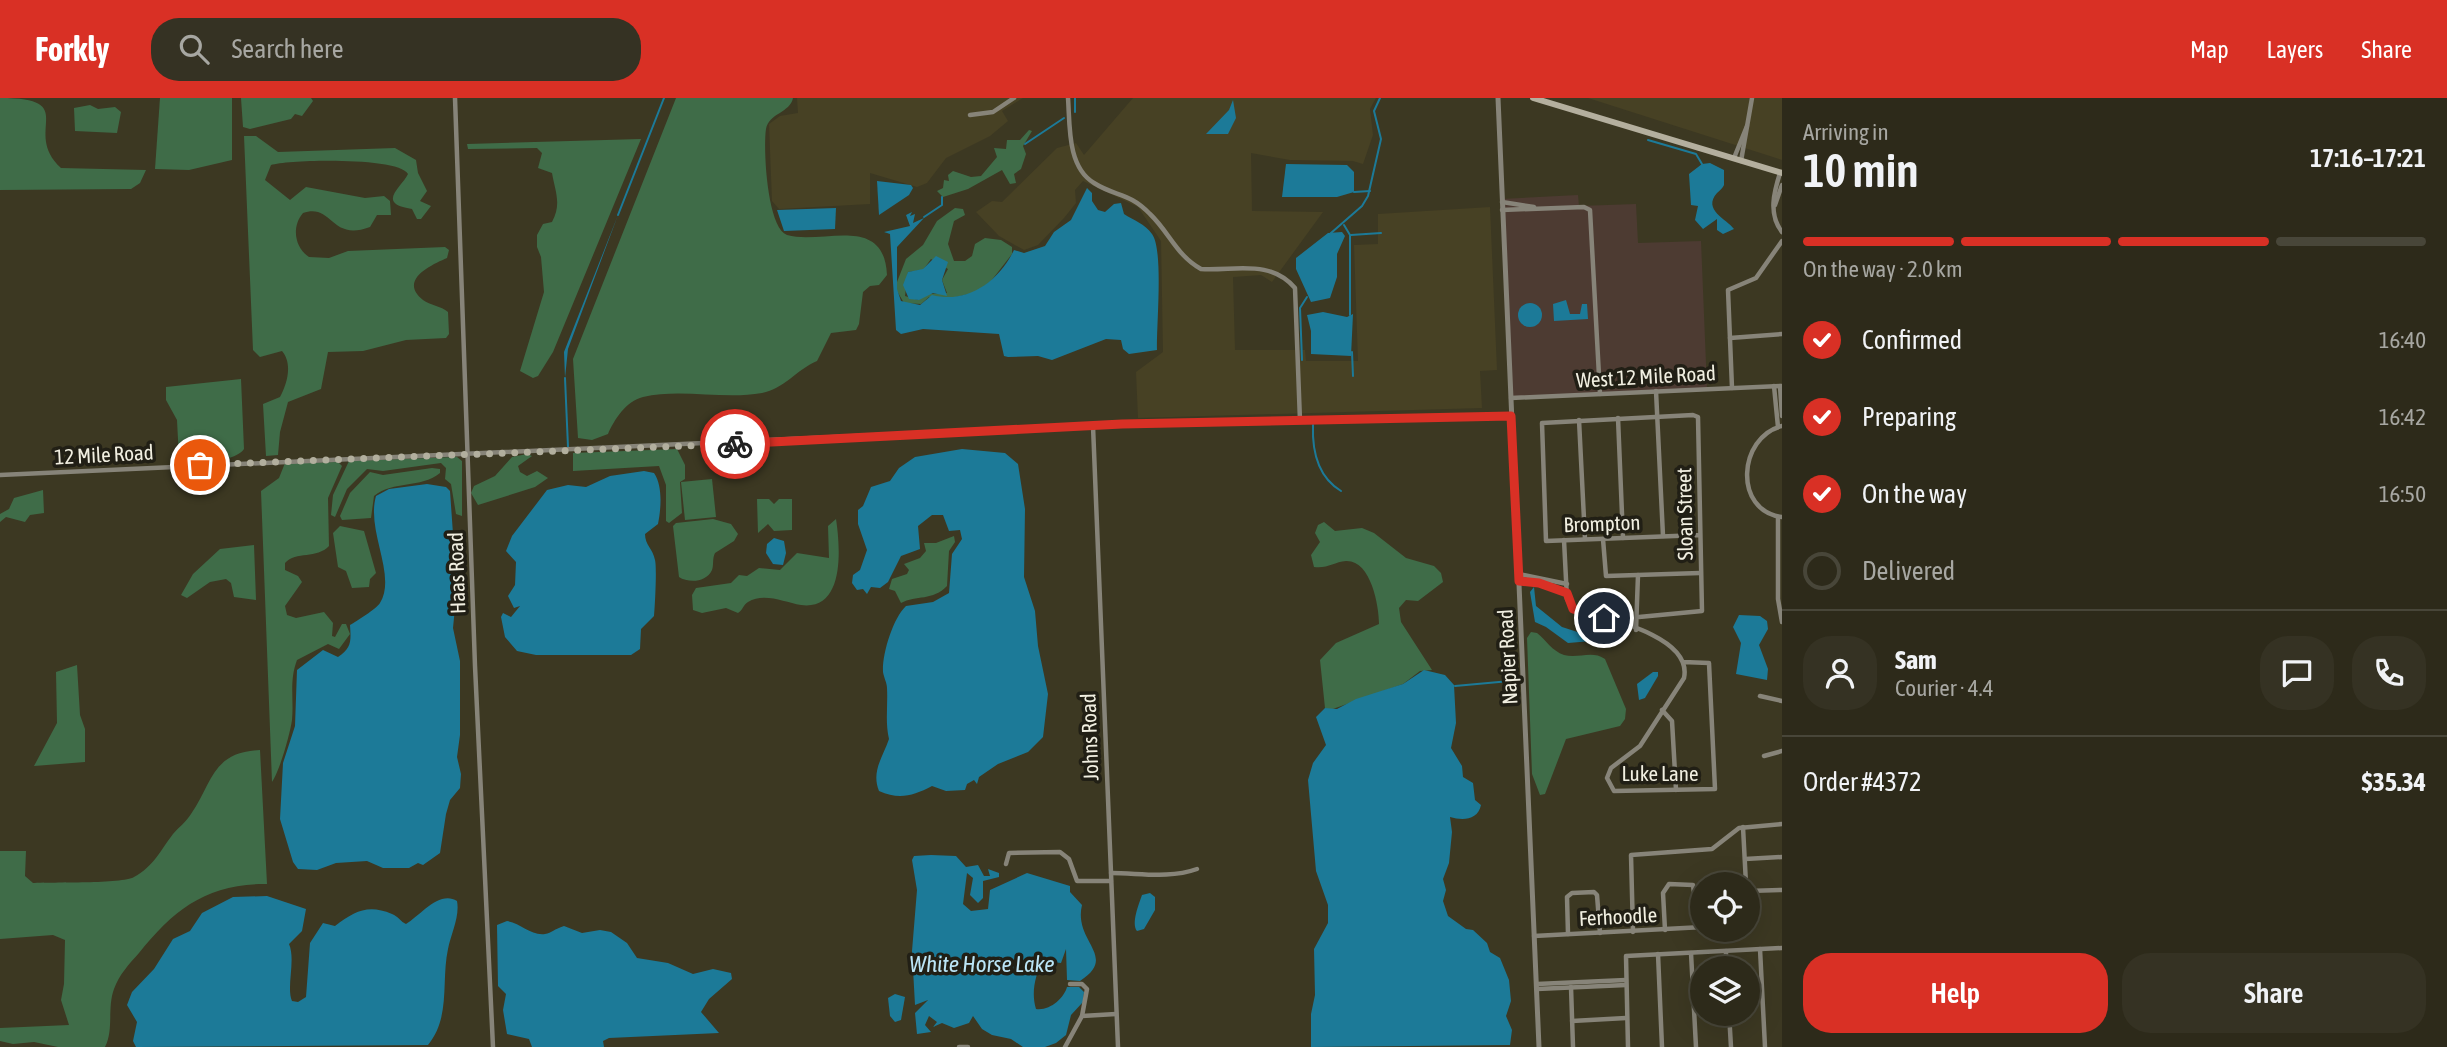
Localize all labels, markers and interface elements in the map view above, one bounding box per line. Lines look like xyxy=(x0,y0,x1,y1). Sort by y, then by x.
search box xyxy=(151,18,641,81)
text: Forkly xyxy=(35,30,109,68)
icon: search xyxy=(175,30,213,68)
text: Search here xyxy=(231,34,344,64)
text: Map xyxy=(2190,36,2229,63)
text: Layers xyxy=(2267,36,2323,63)
text: Share xyxy=(2361,36,2412,63)
text: Arriving in xyxy=(1803,119,1889,145)
text: 17:16–17:21 xyxy=(2310,143,2426,173)
text: 10 min xyxy=(1803,144,1919,197)
text: On the way · 2.0 km xyxy=(1803,256,1963,282)
icon: check xyxy=(1803,321,1841,359)
text: Confirmed xyxy=(1862,325,1962,355)
text: 16:40 xyxy=(2379,327,2426,353)
street label: West 12 Mile Road xyxy=(1576,360,1716,392)
icon: check xyxy=(1803,398,1841,436)
text: Preparing xyxy=(1862,402,1956,432)
text: 16:42 xyxy=(2379,404,2426,430)
courier xyxy=(700,409,770,479)
icon: bike xyxy=(716,425,754,463)
pin xyxy=(170,435,230,495)
street label: 12 Mile Road xyxy=(54,439,154,469)
icon: bag xyxy=(181,446,219,484)
street label: Sloan Street xyxy=(1671,467,1697,561)
icon: check xyxy=(1803,475,1841,513)
text: On the way xyxy=(1862,479,1967,509)
text: 16:50 xyxy=(2379,481,2426,507)
street label: Brompton xyxy=(1563,510,1641,536)
street label: Haas Road xyxy=(443,532,469,614)
text: Delivered xyxy=(1862,556,1955,586)
pin xyxy=(1574,588,1634,648)
icon: home xyxy=(1585,599,1623,637)
street label: Napier Road xyxy=(1493,609,1521,705)
button: person xyxy=(1803,636,1877,710)
button: chat xyxy=(2260,636,2334,710)
button: phone xyxy=(2352,636,2426,710)
text: Sam xyxy=(1895,645,1937,675)
text: Courier · 4.4 xyxy=(1895,675,1994,701)
street label: Johns Road xyxy=(1075,693,1103,781)
street label: Luke Lane xyxy=(1621,761,1699,785)
text: Order #4372 xyxy=(1803,767,1922,797)
text: $35.34 xyxy=(2362,767,2426,797)
map controls xyxy=(1690,872,1760,1026)
button: locate xyxy=(1690,872,1760,942)
street label: Ferhoodle xyxy=(1578,902,1658,930)
water label: White Horse Lake xyxy=(909,951,1055,977)
button: Help xyxy=(1803,953,2108,1033)
button: Share xyxy=(2122,953,2426,1033)
button: layers xyxy=(1690,956,1760,1026)

